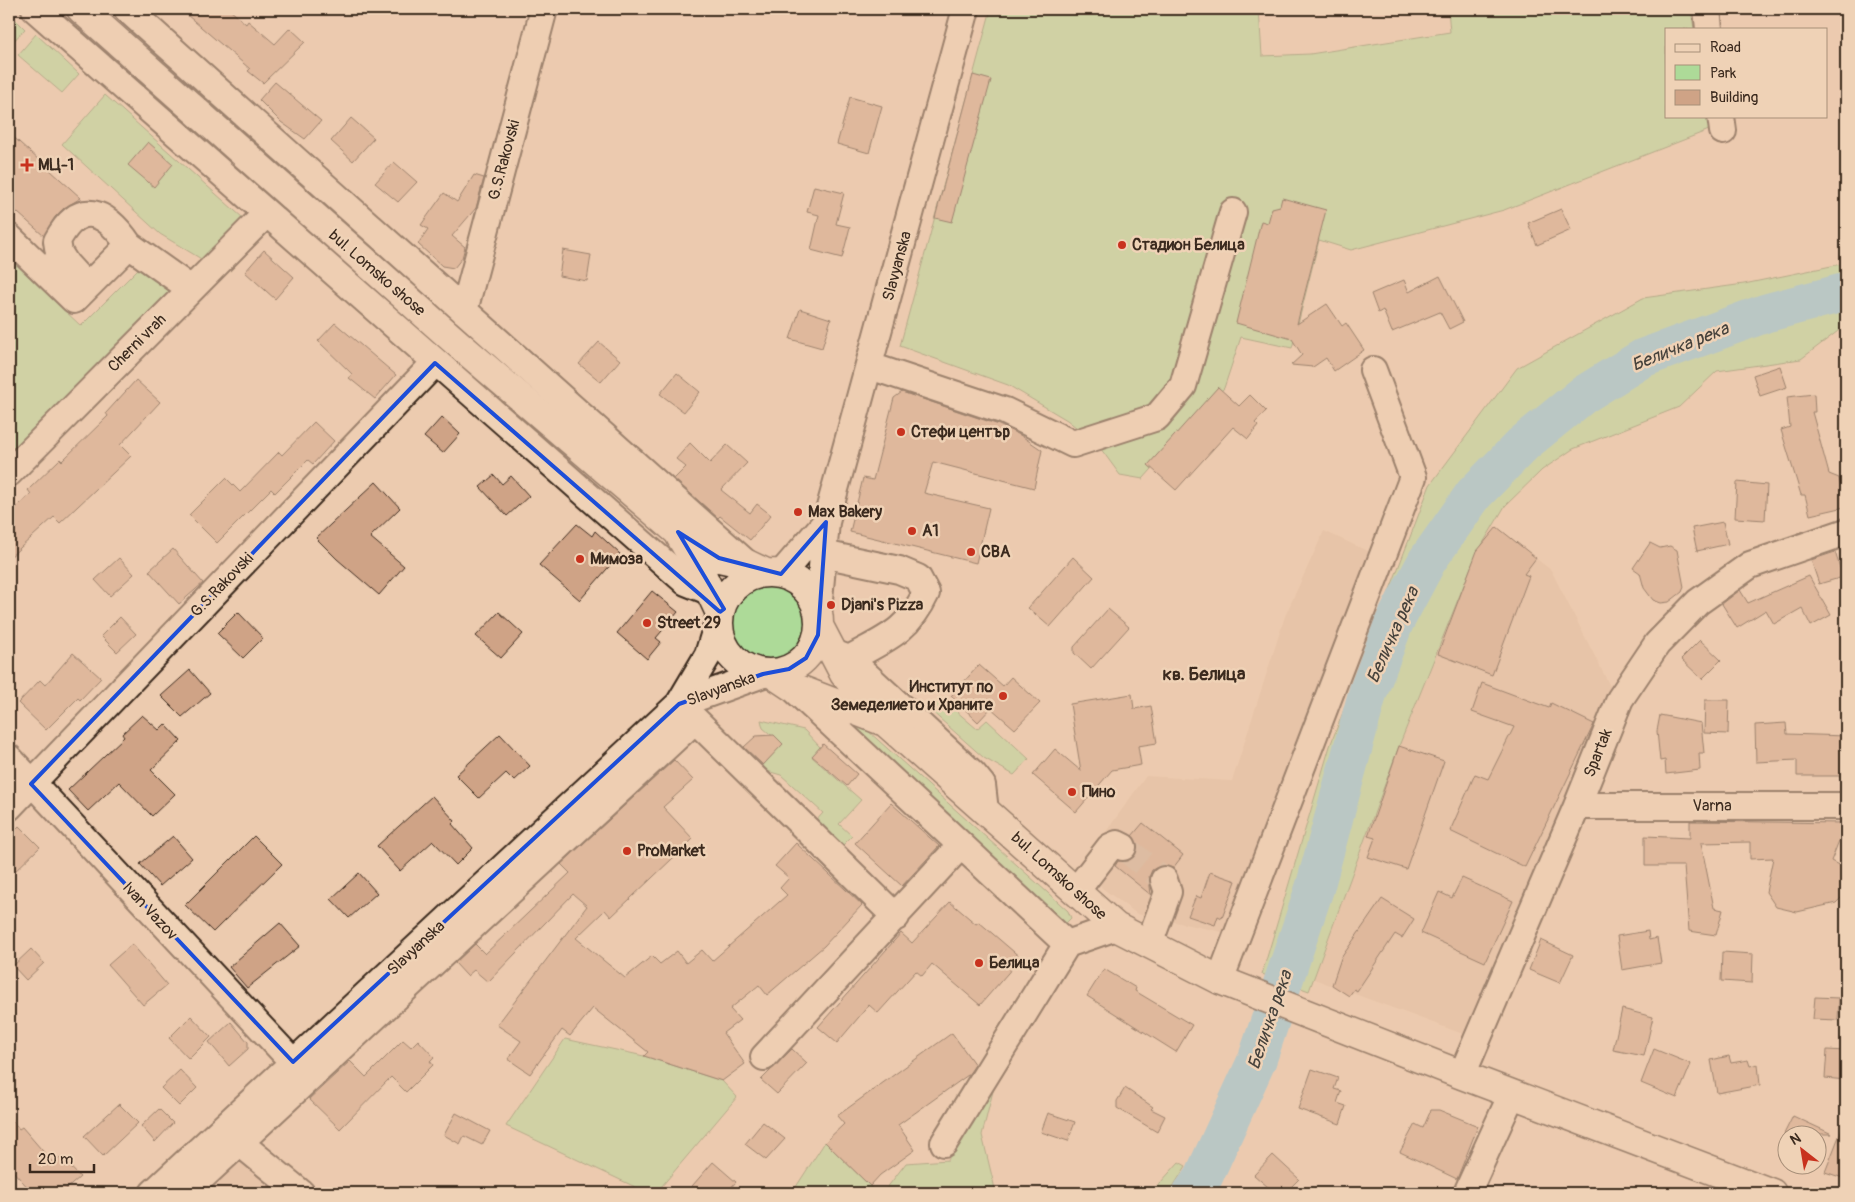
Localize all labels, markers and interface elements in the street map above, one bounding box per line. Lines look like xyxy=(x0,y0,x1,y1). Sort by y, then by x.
legend xyxy=(1665,28,1828,118)
text: Road xyxy=(1710,38,1741,57)
text: Park xyxy=(1710,64,1737,83)
text: Building xyxy=(1710,88,1758,107)
street label: G.S.Rakovski xyxy=(484,118,524,202)
place label: МЦ-1 xyxy=(38,155,74,175)
marker: МЦ-1 xyxy=(20,158,34,172)
street label: bul. Lomsko shose xyxy=(324,225,430,321)
street label: Slavyanska xyxy=(878,229,916,303)
place label: Стадион Белица xyxy=(1132,235,1245,255)
marker: Стадион Белица xyxy=(1116,239,1128,251)
street label: Cherni vrah xyxy=(104,310,170,376)
water label: Беличка река xyxy=(1628,316,1733,377)
place label: Стефи център xyxy=(911,422,1010,442)
marker: Стефи център xyxy=(895,426,907,438)
place label: Max Bakery xyxy=(808,502,882,522)
marker: Max Bakery xyxy=(792,506,804,518)
place label: A1 xyxy=(922,521,939,541)
marker: A1 xyxy=(906,525,918,537)
place label: CBA xyxy=(981,542,1011,562)
marker: CBA xyxy=(965,546,977,558)
street label: G.S.Rakovski xyxy=(186,548,258,622)
place label: Мимоза xyxy=(590,549,643,569)
marker: Мимоза xyxy=(574,553,586,565)
water label: Беличка река xyxy=(1362,582,1425,687)
place label: Djani's Pizza xyxy=(841,595,924,615)
marker: Djani's Pizza xyxy=(825,599,837,611)
place label: Street 29 xyxy=(657,613,721,633)
marker: Street 29 xyxy=(641,617,653,629)
district label: кв. Белица xyxy=(1163,663,1246,686)
street label: Slavyanska xyxy=(684,667,758,711)
place label: Институт по Земеделието и Храните xyxy=(831,677,994,715)
marker: Институт по Земеделието и Храните xyxy=(997,690,1009,702)
street label: Spartak xyxy=(1579,725,1617,780)
place label: Пино xyxy=(1082,782,1116,802)
marker: Пино xyxy=(1066,786,1078,798)
street label: Varna xyxy=(1692,796,1732,816)
street label: bul. Lomsko shose xyxy=(1007,828,1111,924)
place label: ProMarket xyxy=(637,841,706,861)
marker: ProMarket xyxy=(621,845,633,857)
street label: Ivan Vazov xyxy=(118,878,182,944)
street label: Slavyanska xyxy=(383,916,449,980)
place label: Белица xyxy=(989,953,1040,973)
marker: Белица xyxy=(973,957,985,969)
water label: Беличка река xyxy=(1242,966,1298,1072)
north arrow xyxy=(1778,1124,1828,1174)
text: N xyxy=(1787,1130,1804,1149)
scale bar xyxy=(30,1142,94,1174)
text: 20 m xyxy=(38,1150,73,1169)

